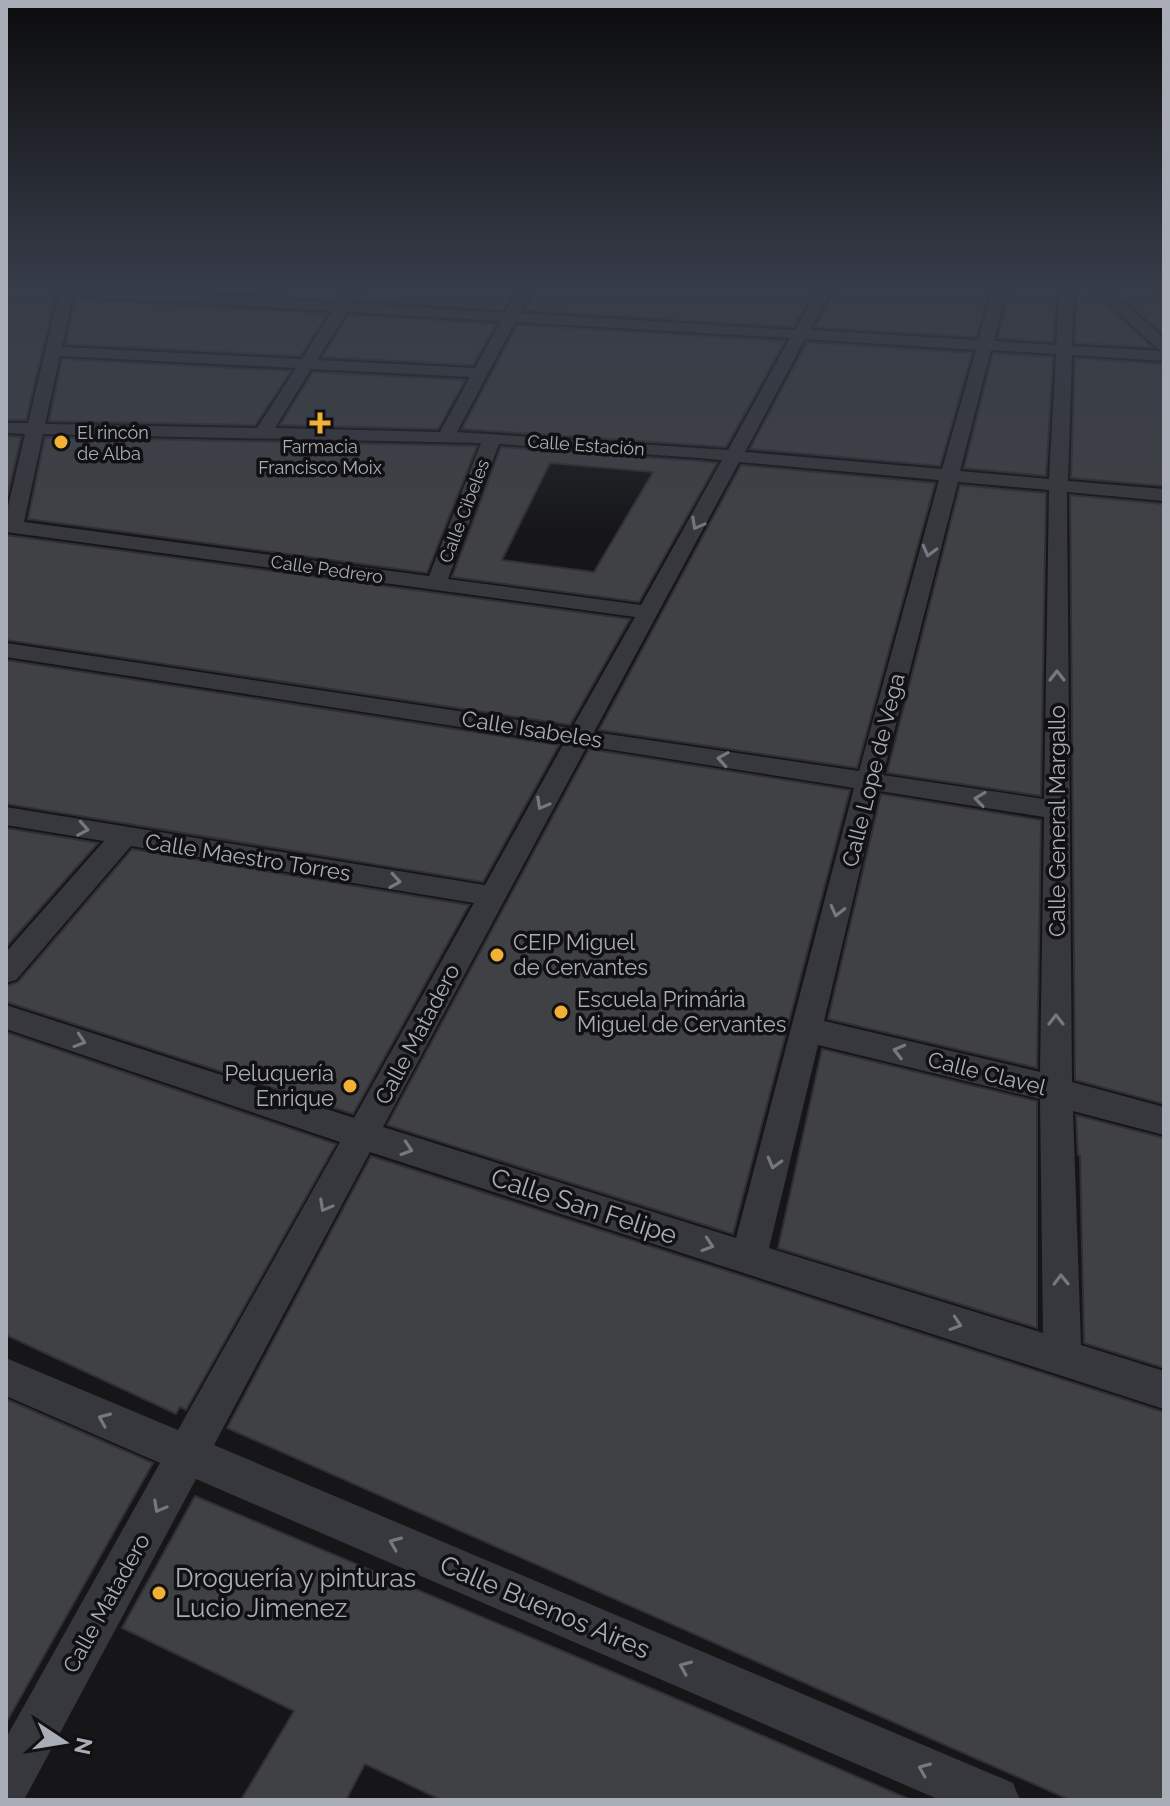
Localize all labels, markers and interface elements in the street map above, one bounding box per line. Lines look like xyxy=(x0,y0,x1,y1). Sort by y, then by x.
marker: Farmacia Francisco Moix xyxy=(311,414,329,432)
place label: El rincón de Alba xyxy=(77,422,149,464)
street label: Calle Estación xyxy=(527,430,645,460)
marker: El rincón de Alba xyxy=(52,433,70,451)
place label: Farmacia Francisco Moix xyxy=(258,436,382,478)
street label: Calle Cibeles xyxy=(435,456,493,566)
one-way arrow xyxy=(691,515,707,530)
one-way arrow xyxy=(922,543,939,557)
street label: Calle Pedrero xyxy=(269,551,385,587)
one-way arrow xyxy=(1049,669,1066,682)
street label: Calle Lope de Vega xyxy=(836,670,910,870)
street label: Calle Isabeles xyxy=(460,705,604,753)
street label: Calle General Margallo xyxy=(1044,705,1070,937)
one-way arrow xyxy=(716,752,730,769)
one-way arrow xyxy=(973,791,986,808)
one-way arrow xyxy=(536,796,552,810)
one-way arrow xyxy=(76,820,90,837)
street label: Calle Maestro Torres xyxy=(143,828,353,886)
one-way arrow xyxy=(388,871,401,888)
one-way arrow xyxy=(829,904,846,918)
place label: CEIP Miguel de Cervantes xyxy=(513,929,648,980)
marker: CEIP Miguel de Cervantes xyxy=(488,946,506,964)
street label: Calle Matadero xyxy=(369,959,465,1109)
place label: Escuela Primária Miguel de Cervantes xyxy=(577,986,786,1037)
marker: Escuela Primária Miguel de Cervantes xyxy=(552,1003,570,1021)
one-way arrow xyxy=(1047,1013,1065,1026)
one-way arrow xyxy=(72,1032,86,1048)
one-way arrow xyxy=(893,1044,907,1061)
street label: Calle Clavel xyxy=(925,1046,1049,1100)
place label: Peluquería Enrique xyxy=(224,1060,334,1111)
marker: Peluquería Enrique xyxy=(341,1077,359,1095)
one-way arrow xyxy=(399,1140,413,1156)
one-way arrow xyxy=(766,1156,783,1170)
street label: Calle San Felipe xyxy=(487,1162,681,1250)
one-way arrow xyxy=(319,1197,335,1211)
one-way arrow xyxy=(700,1236,714,1252)
one-way arrow xyxy=(1052,1273,1069,1286)
one-way arrow xyxy=(948,1315,962,1331)
one-way arrow xyxy=(98,1413,112,1429)
one-way arrow xyxy=(153,1498,168,1513)
street label: Calle Matadero xyxy=(57,1529,155,1677)
one-way arrow xyxy=(389,1536,403,1552)
street label: Calle Buenos Aires xyxy=(436,1549,654,1665)
place label: Droguería y pinturas Lucio Jimenez xyxy=(175,1563,416,1623)
marker: Droguería y pinturas Lucio Jimenez xyxy=(150,1584,168,1602)
one-way arrow xyxy=(679,1661,693,1677)
north arrow xyxy=(24,1702,104,1782)
text: N xyxy=(69,1735,98,1757)
one-way arrow xyxy=(918,1763,933,1779)

